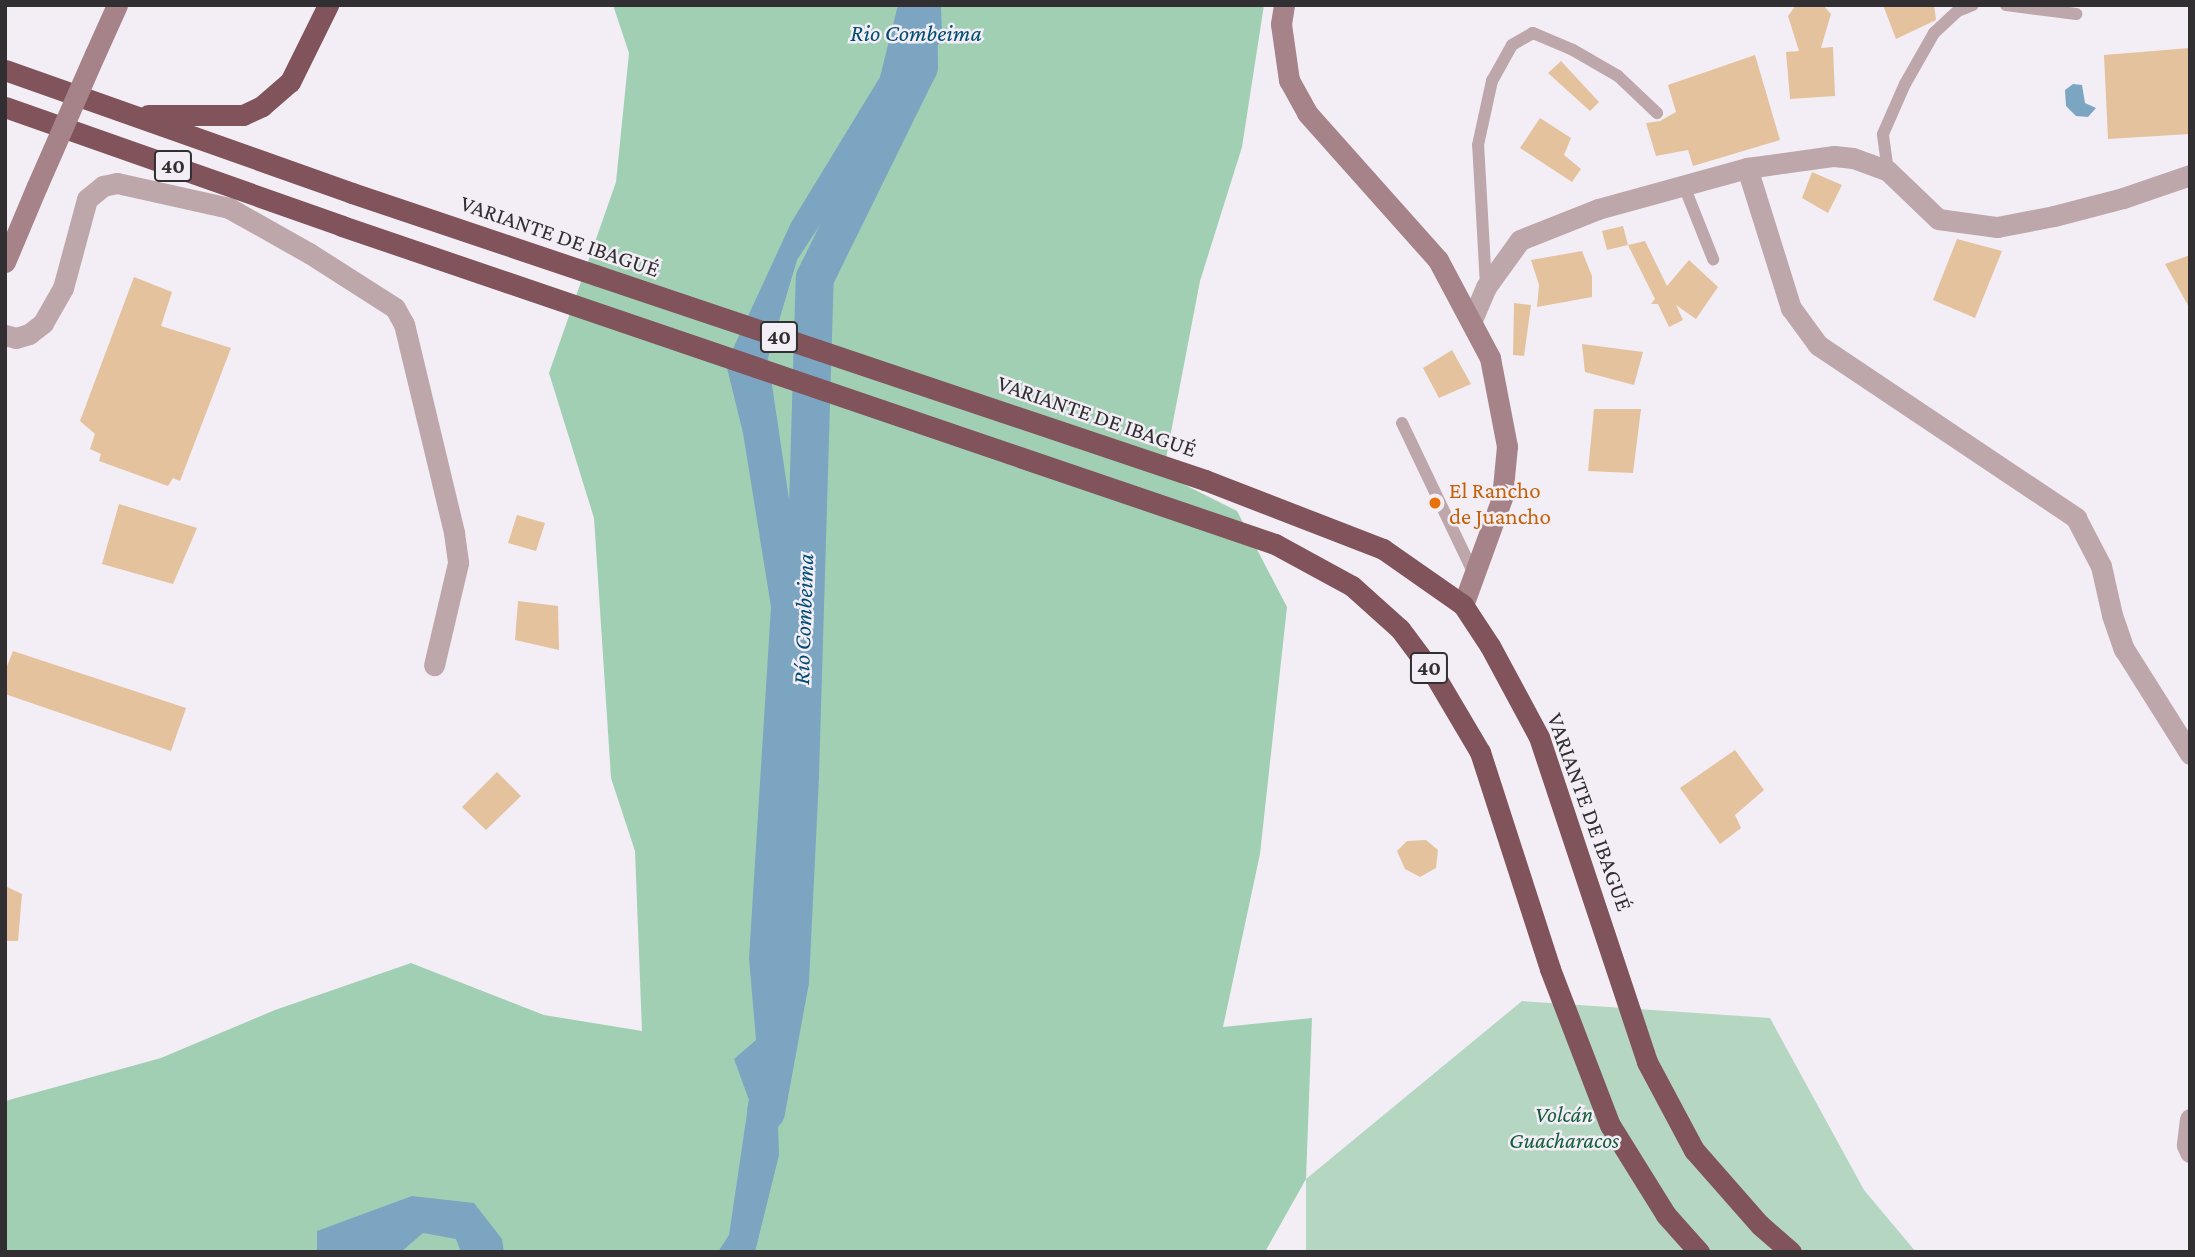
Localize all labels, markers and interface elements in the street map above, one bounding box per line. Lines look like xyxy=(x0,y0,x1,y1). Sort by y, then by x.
water label: Rio Combeima xyxy=(850,19,982,47)
road number: 40 xyxy=(154,148,192,184)
street label: VARIANTE DE IBAGUÉ xyxy=(457,189,663,283)
road number: 40 xyxy=(760,320,798,354)
street label: VARIANTE DE IBAGUÉ xyxy=(994,369,1200,463)
place label: El Rancho de Juancho xyxy=(1449,476,1551,530)
marker: El Rancho de Juancho xyxy=(1427,495,1443,511)
water label: Río Combeima xyxy=(786,553,820,685)
road number: 40 xyxy=(1410,650,1448,686)
street label: VARIANTE DE IBAGUÉ xyxy=(1541,709,1639,915)
park label: Volcán Guacharacos xyxy=(1509,1100,1619,1154)

